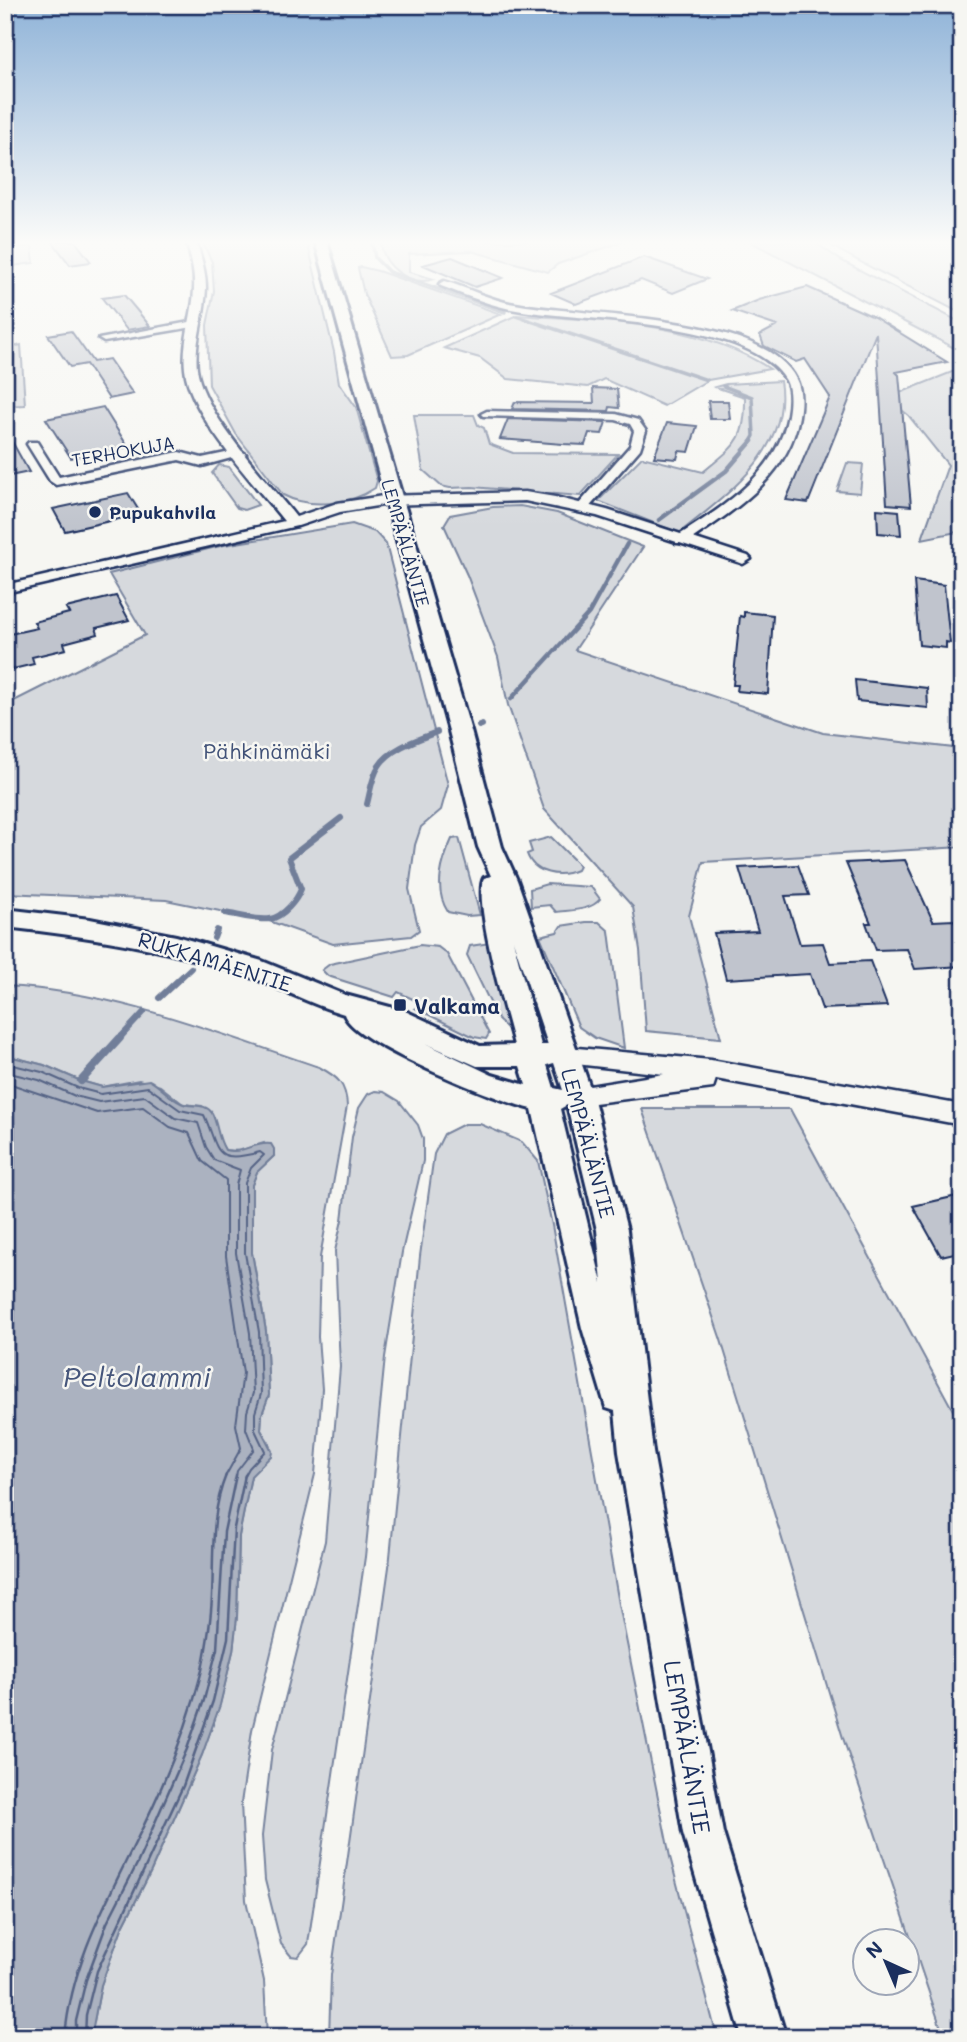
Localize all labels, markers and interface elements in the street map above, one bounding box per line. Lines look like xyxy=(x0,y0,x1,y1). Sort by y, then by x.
street label: TERHOKUJA xyxy=(70,430,176,472)
street label: LEMPÄÄLÄNTIE xyxy=(376,476,436,610)
place label: Pupukahvila xyxy=(109,500,216,524)
marker: Pupukahvila xyxy=(87,504,103,520)
park label: Pähkinämäki xyxy=(203,737,331,764)
street label: RUKKAMÄENTIE xyxy=(135,925,295,997)
place label: Valkama xyxy=(414,992,500,1019)
marker: Valkama xyxy=(392,997,408,1013)
street label: LEMPÄÄLÄNTIE xyxy=(556,1065,622,1221)
water label: Peltolammi xyxy=(63,1358,211,1394)
street label: LEMPÄÄLÄNTIE xyxy=(657,1658,719,1836)
north arrow xyxy=(852,1926,922,1996)
text: N xyxy=(860,1935,888,1963)

